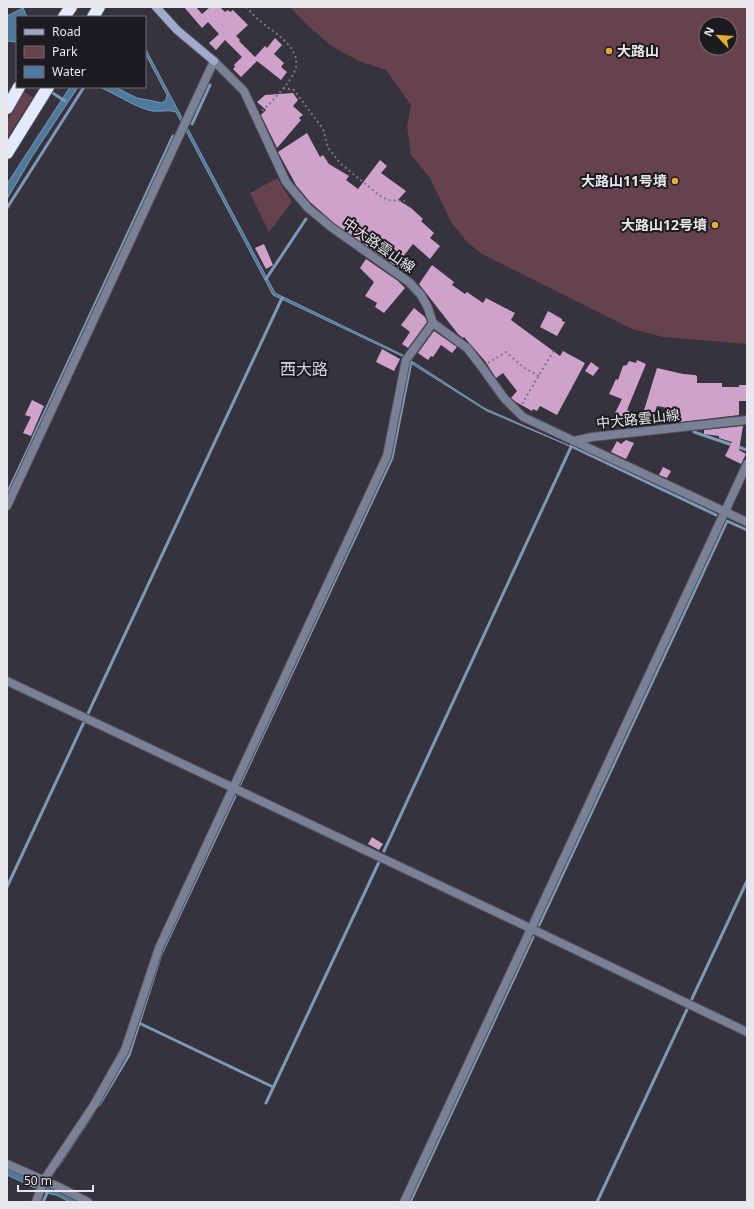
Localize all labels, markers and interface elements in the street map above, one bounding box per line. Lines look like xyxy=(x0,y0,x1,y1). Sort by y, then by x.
legend xyxy=(16,16,146,88)
north arrow xyxy=(698,16,738,56)
text: Road xyxy=(52,23,81,40)
text: N xyxy=(700,24,717,39)
place label: 大路山 xyxy=(617,41,659,60)
text: Park xyxy=(52,43,78,60)
marker: 大路山 xyxy=(604,46,614,56)
text: Water xyxy=(52,63,86,80)
place label: 大路山11号墳 xyxy=(581,171,667,190)
marker: 大路山11号墳 xyxy=(670,176,680,186)
street label: 中大路雲山線 xyxy=(339,213,419,276)
place label: 大路山12号墳 xyxy=(621,215,707,234)
marker: 大路山12号墳 xyxy=(710,220,720,230)
district label: 西大路 xyxy=(280,358,328,380)
street label: 中大路雲山線 xyxy=(595,405,681,432)
scale bar xyxy=(18,1167,93,1193)
text: 50 m xyxy=(24,1172,52,1189)

